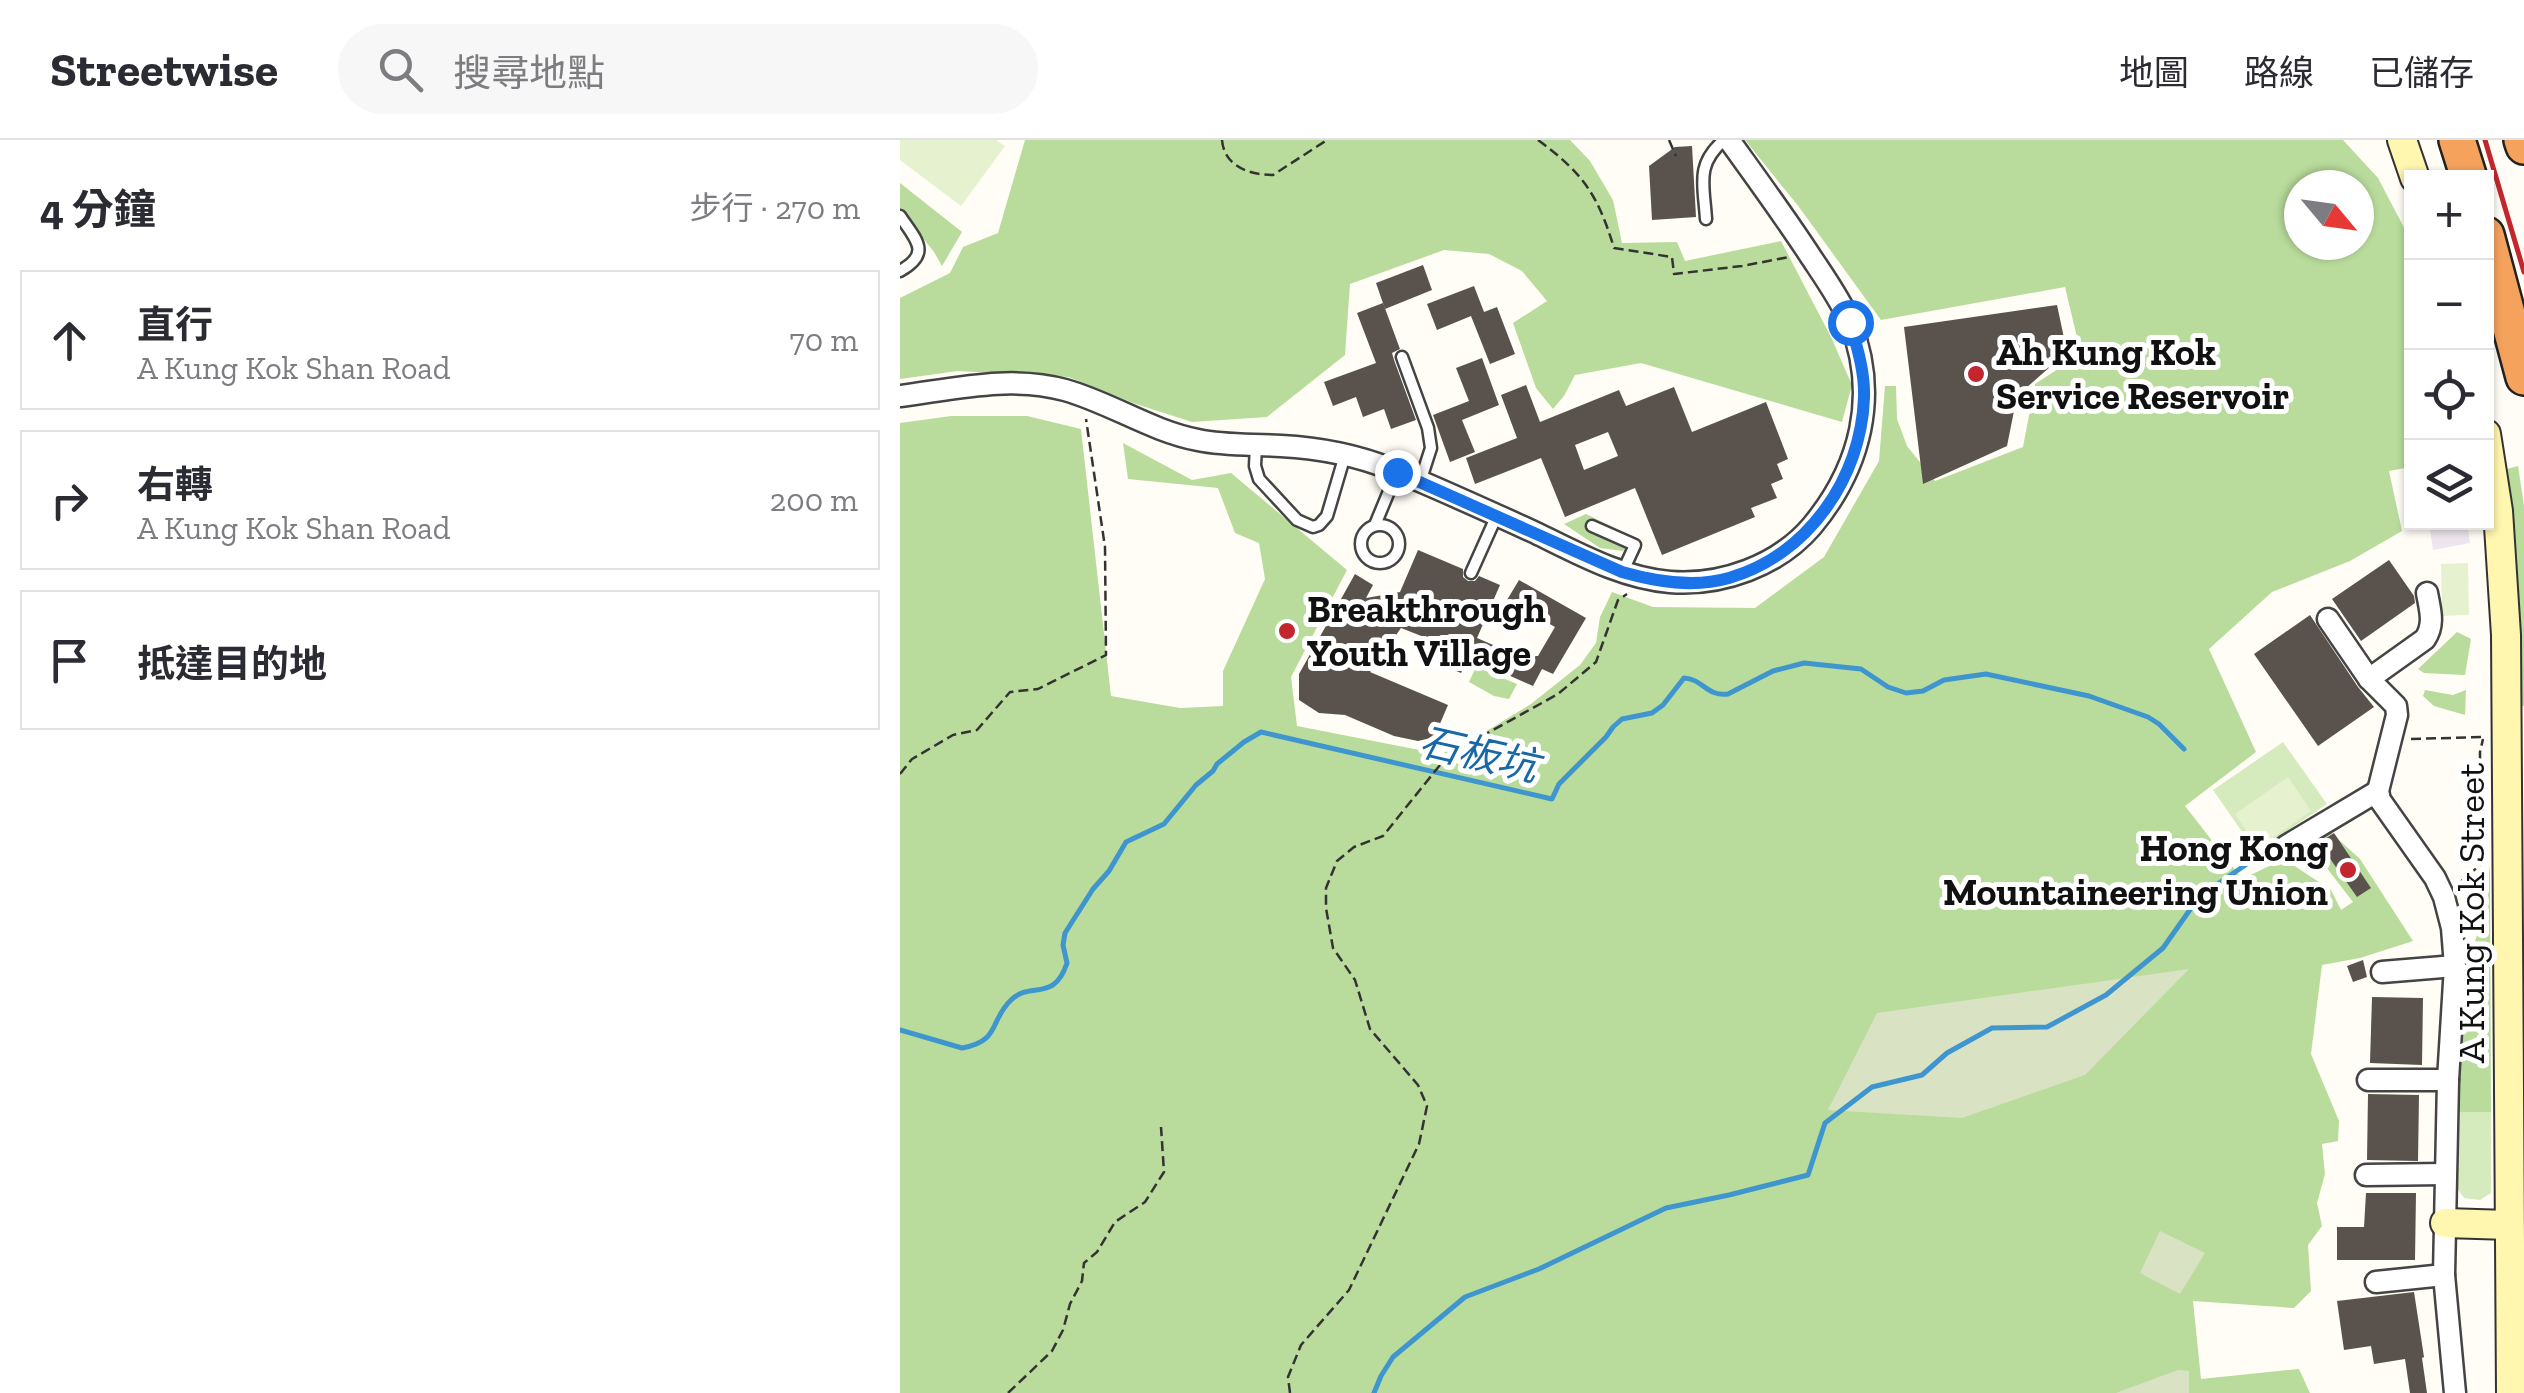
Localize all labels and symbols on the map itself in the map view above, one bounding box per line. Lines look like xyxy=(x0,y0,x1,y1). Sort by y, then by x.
north arrow xyxy=(2284,170,2374,260)
route start xyxy=(1828,300,1874,346)
place label: Ah Kung Kok Service Reservoir xyxy=(1996,329,2290,419)
marker: Ah Kung Kok Service Reservoir xyxy=(1965,363,1987,385)
route end xyxy=(1375,450,1421,496)
place label: Breakthrough Youth Village xyxy=(1307,586,1546,676)
marker: Breakthrough Youth Village xyxy=(1276,620,1298,642)
water label: 石板坑 xyxy=(1415,717,1549,792)
street label: A Kung Kok Street xyxy=(2448,763,2494,1063)
place label: Hong Kong Mountaineering Union xyxy=(1943,825,2328,915)
marker: Hong Kong Mountaineering Union xyxy=(2337,859,2359,881)

